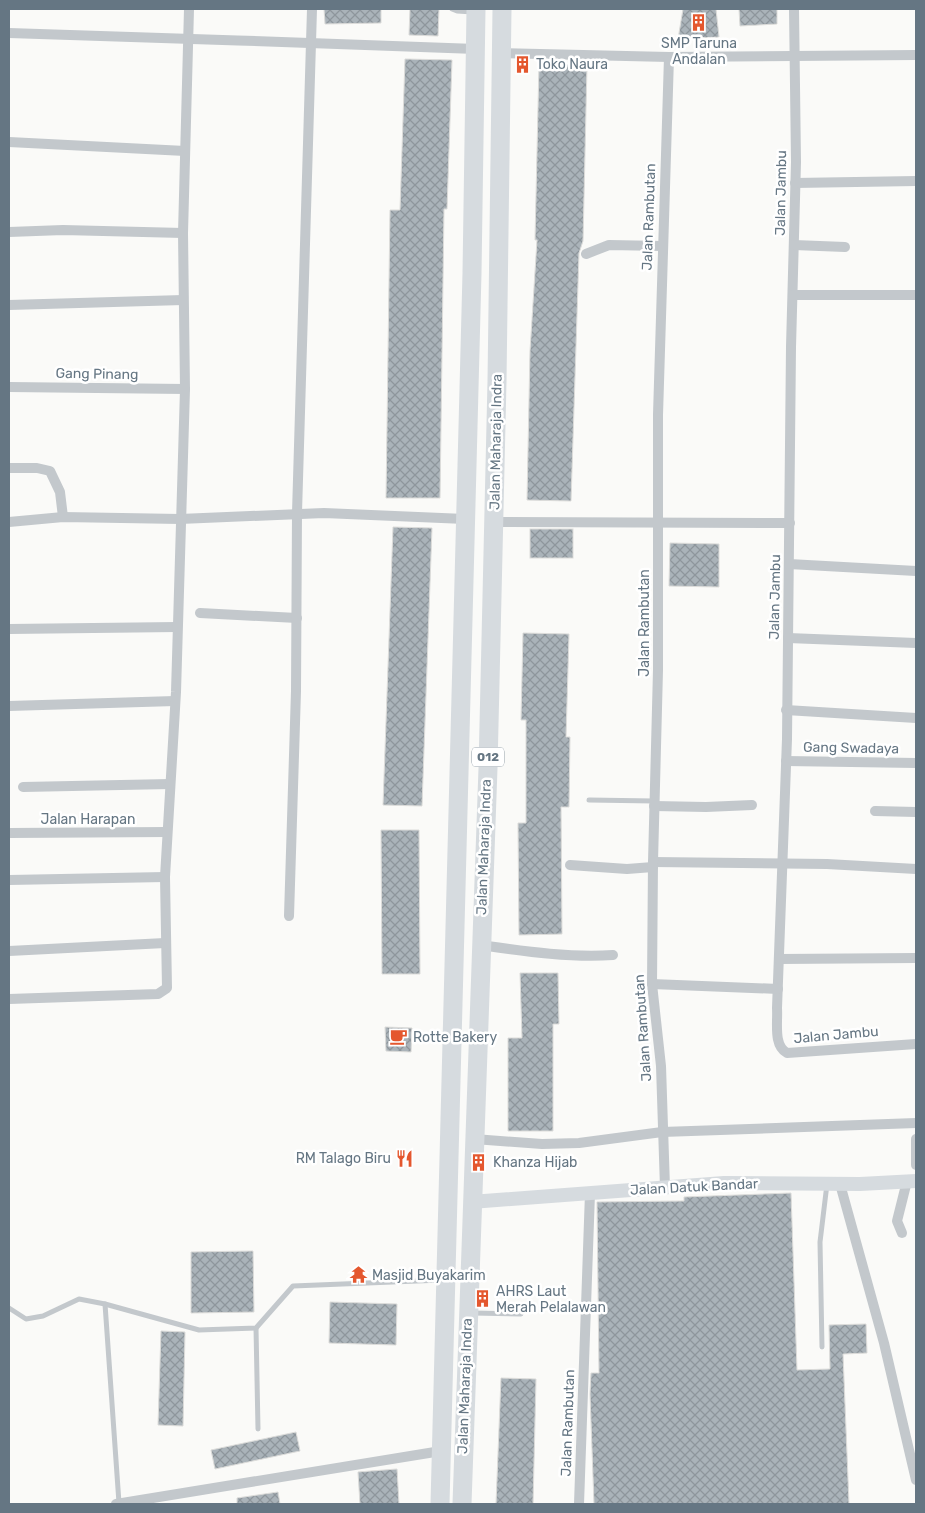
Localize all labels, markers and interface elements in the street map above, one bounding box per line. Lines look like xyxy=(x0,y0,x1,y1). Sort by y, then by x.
building icon: SMP Taruna Andalan xyxy=(689,13,709,33)
place label: SMP Taruna Andalan xyxy=(661,35,737,68)
building icon: Toko Naura xyxy=(512,54,532,74)
place label: Toko Naura xyxy=(536,56,608,73)
street label: Jalan Jambu xyxy=(772,150,790,236)
street label: Jalan Rambutan xyxy=(639,163,659,271)
street label: Gang Pinang xyxy=(55,365,139,383)
street label: Jalan Maharaja Indra xyxy=(486,374,506,510)
street label: Jalan Jambu xyxy=(766,554,784,640)
street label: Jalan Rambutan xyxy=(636,569,653,677)
street label: Gang Swadaya xyxy=(803,739,899,757)
road number: 012 xyxy=(472,748,504,766)
street label: Jalan Maharaja Indra xyxy=(473,779,495,915)
street label: Jalan Harapan xyxy=(41,811,135,828)
street label: Jalan Rambutan xyxy=(631,974,655,1082)
street label: Jalan Jambu xyxy=(793,1023,879,1047)
cafe icon: Rotte Bakery xyxy=(389,1027,409,1047)
place label: Rotte Bakery xyxy=(413,1029,497,1046)
restaurant icon: RM Talago Biru xyxy=(395,1148,415,1168)
place label: RM Talago Biru xyxy=(296,1150,391,1167)
building icon: Khanza Hijab xyxy=(469,1152,489,1172)
place label: Khanza Hijab xyxy=(493,1154,577,1171)
street label: Jalan Datuk Bandar xyxy=(630,1175,759,1199)
temple icon: Masjid Buyakarim xyxy=(348,1265,368,1285)
place label: Masjid Buyakarim xyxy=(372,1267,486,1284)
place label: AHRS Laut Merah Pelalawan xyxy=(496,1283,606,1316)
building icon: AHRS Laut Merah Pelalawan xyxy=(472,1289,492,1309)
street label: Jalan Maharaja Indra xyxy=(454,1318,476,1454)
street label: Jalan Rambutan xyxy=(558,1369,578,1477)

